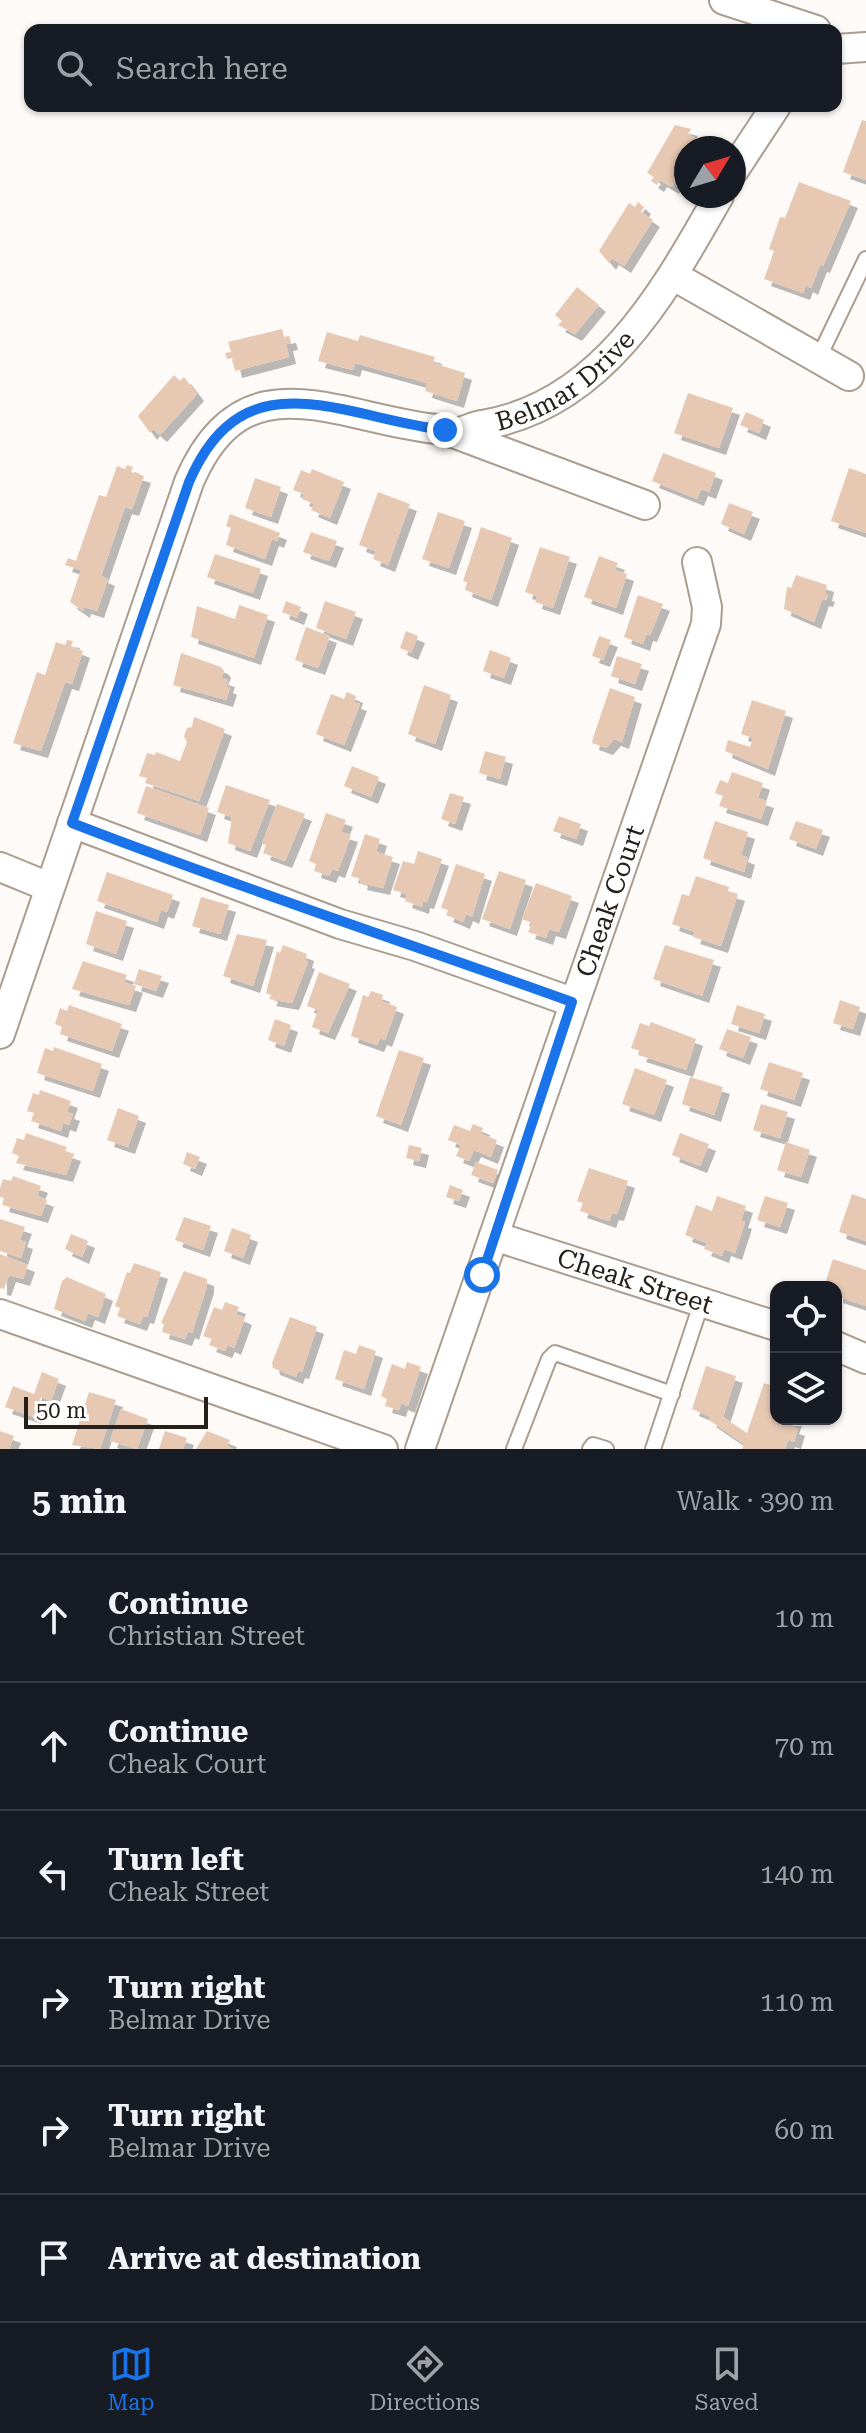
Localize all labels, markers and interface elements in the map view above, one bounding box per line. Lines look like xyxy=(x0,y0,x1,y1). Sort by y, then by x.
search box xyxy=(24,24,842,112)
icon: search xyxy=(52,46,96,90)
text: Search here xyxy=(116,51,288,86)
north arrow xyxy=(674,136,746,208)
street label: Belmar Drive xyxy=(492,324,641,437)
route end xyxy=(427,412,463,448)
street label: Cheak Court xyxy=(570,821,650,981)
street label: Cheak Street xyxy=(554,1242,717,1320)
route start xyxy=(464,1257,500,1293)
map controls xyxy=(770,1281,842,1425)
button: locate xyxy=(770,1281,842,1353)
button: layers xyxy=(770,1353,842,1425)
scale bar xyxy=(24,1393,208,1429)
text: 50 m xyxy=(36,1398,86,1423)
text: 5 min xyxy=(32,1481,127,1521)
text: Walk · 390 m xyxy=(676,1486,834,1516)
text: Continue xyxy=(108,1586,248,1621)
icon: ahead xyxy=(32,1596,76,1640)
text: 10 m xyxy=(775,1603,834,1633)
text: Christian Street xyxy=(108,1621,305,1651)
text: Continue xyxy=(108,1714,248,1749)
icon: ahead xyxy=(32,1724,76,1768)
text: 70 m xyxy=(775,1731,834,1761)
text: Cheak Court xyxy=(108,1749,266,1779)
text: Turn left xyxy=(108,1842,244,1877)
icon: left xyxy=(32,1852,76,1896)
text: 140 m xyxy=(760,1859,834,1889)
text: Cheak Street xyxy=(108,1877,269,1907)
text: Turn right xyxy=(108,1970,265,2005)
icon: right xyxy=(32,1980,76,2024)
text: 110 m xyxy=(760,1987,834,2017)
text: Belmar Drive xyxy=(108,2005,271,2035)
text: Turn right xyxy=(108,2098,265,2133)
icon: right xyxy=(32,2108,76,2152)
text: 60 m xyxy=(775,2115,834,2145)
text: Belmar Drive xyxy=(108,2133,271,2163)
icon: arrive xyxy=(32,2236,76,2280)
text: Arrive at destination xyxy=(108,2241,421,2276)
tab: Map xyxy=(107,2342,154,2415)
tab: Directions xyxy=(369,2342,480,2415)
tab: Saved xyxy=(695,2342,759,2415)

